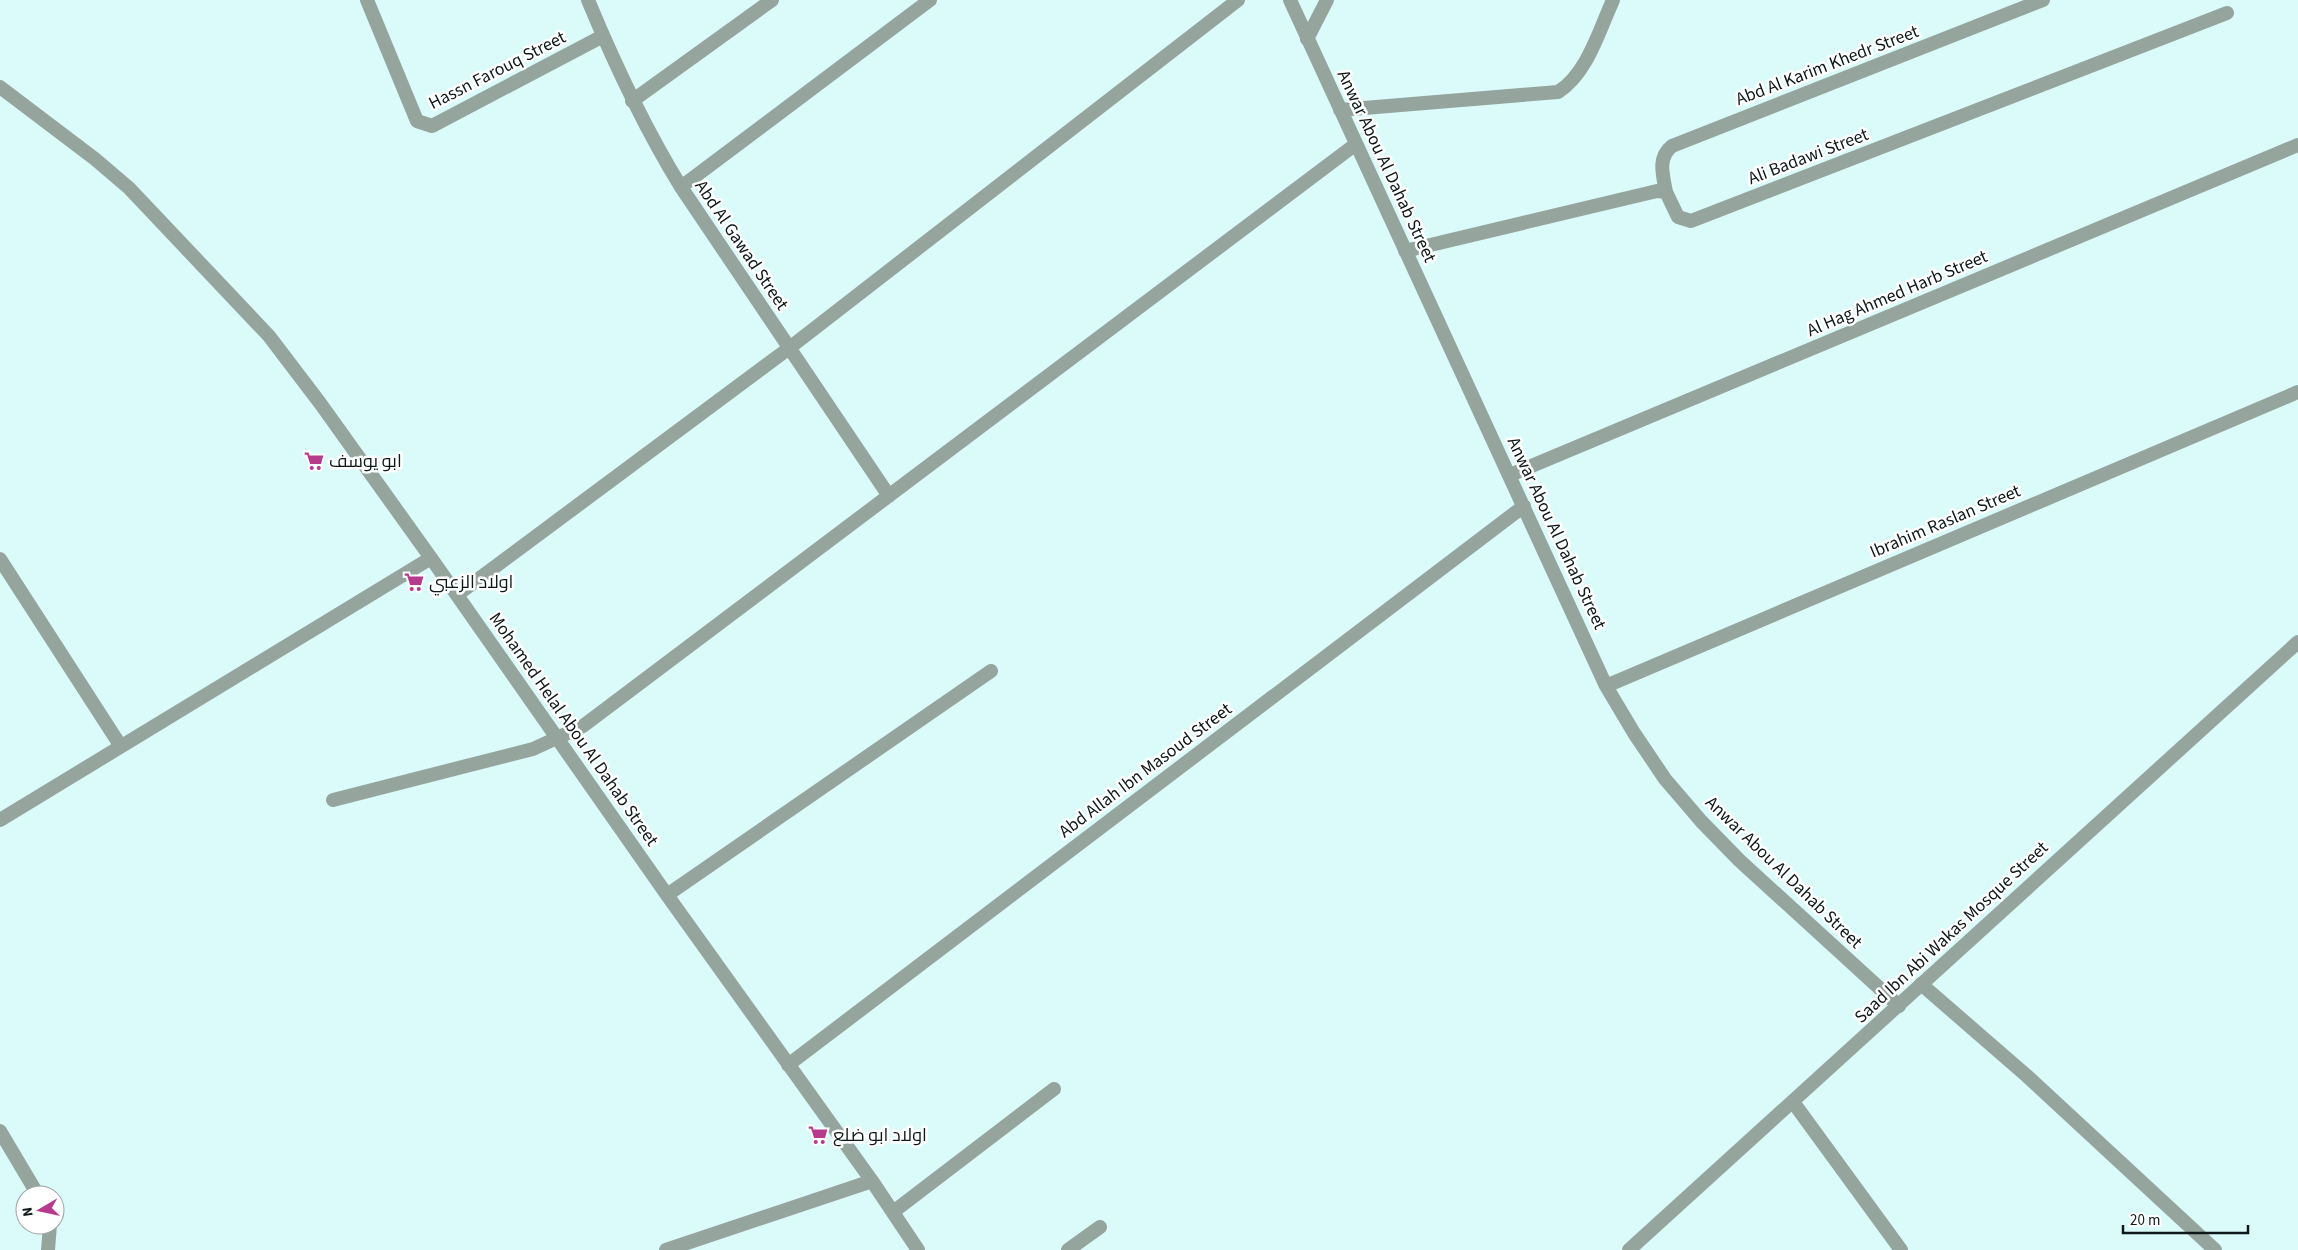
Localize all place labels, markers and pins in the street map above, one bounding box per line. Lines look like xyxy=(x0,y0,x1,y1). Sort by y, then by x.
place label: ابو يوسف xyxy=(329,449,402,474)
supermarket icon: ابو يوسف xyxy=(303,450,325,472)
place label: اولاد الزعبي xyxy=(429,570,513,596)
supermarket icon: اولاد الزعبي xyxy=(403,571,425,593)
place label: اولاد ابو ضلع xyxy=(833,1123,927,1148)
supermarket icon: اولاد ابو ضلع xyxy=(807,1124,829,1146)

